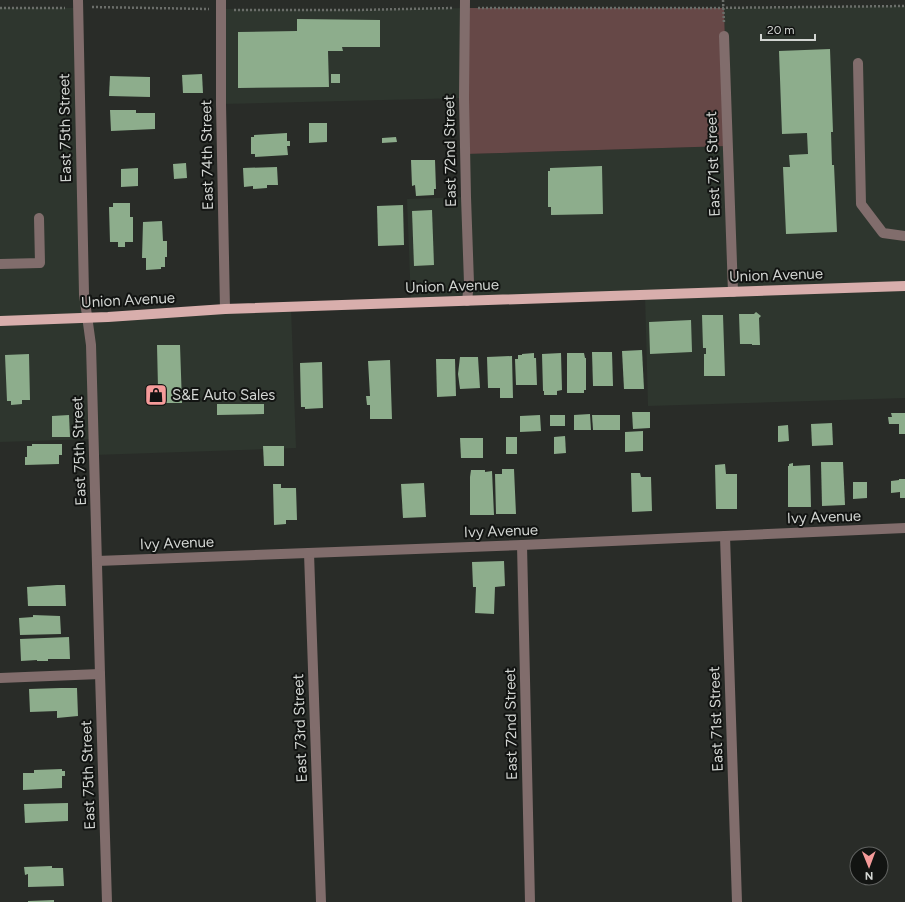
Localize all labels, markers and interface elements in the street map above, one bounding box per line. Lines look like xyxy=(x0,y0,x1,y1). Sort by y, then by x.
scale bar xyxy=(761,16,815,42)
text: 20 m xyxy=(767,23,795,37)
street label: East 75th Street xyxy=(55,73,75,183)
street label: East 72nd Street xyxy=(440,94,460,207)
street label: East 74th Street xyxy=(197,100,217,210)
street label: East 71st Street xyxy=(702,111,724,217)
street label: Union Avenue xyxy=(729,264,823,286)
street label: Union Avenue xyxy=(405,275,499,297)
street label: Union Avenue xyxy=(81,289,175,311)
shop icon: S&E Auto Sales xyxy=(143,382,169,408)
place label: S&E Auto Sales xyxy=(172,386,275,404)
street label: East 75th Street xyxy=(68,396,90,506)
street label: Ivy Avenue xyxy=(787,507,861,527)
street label: Ivy Avenue xyxy=(464,521,538,541)
street label: Ivy Avenue xyxy=(140,533,214,553)
street label: East 71st Street xyxy=(705,666,727,772)
street label: East 72nd Street xyxy=(501,667,521,780)
street label: East 73rd Street xyxy=(289,673,311,783)
street label: East 75th Street xyxy=(77,720,99,830)
north arrow xyxy=(849,846,889,886)
text: N xyxy=(865,869,874,882)

